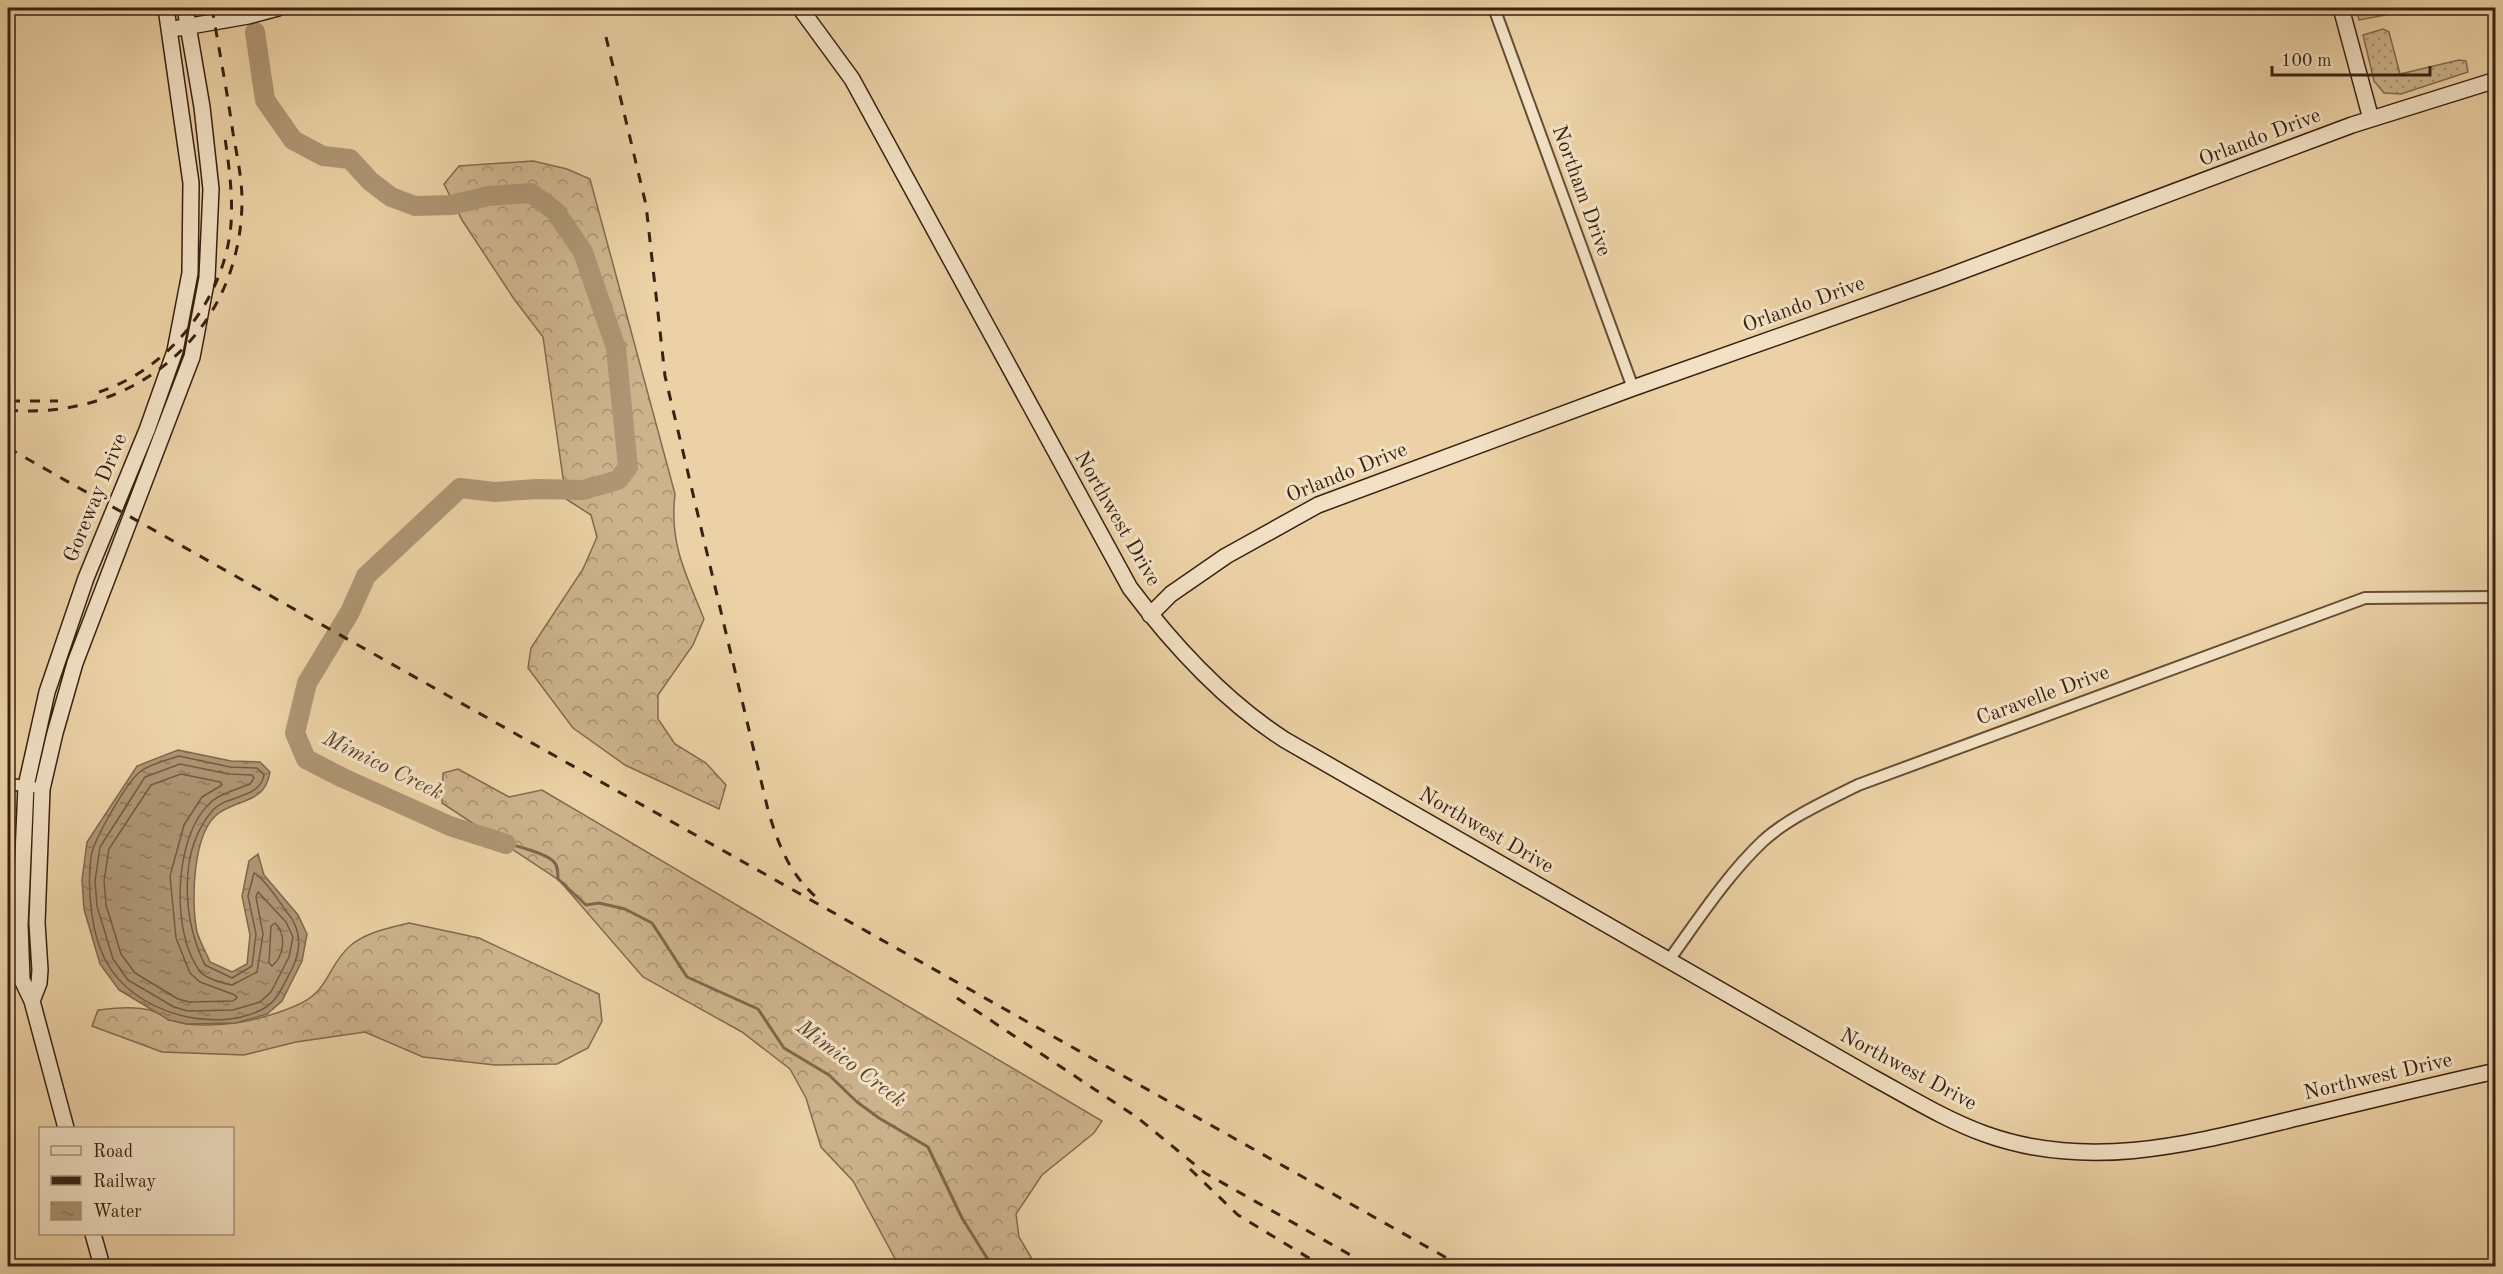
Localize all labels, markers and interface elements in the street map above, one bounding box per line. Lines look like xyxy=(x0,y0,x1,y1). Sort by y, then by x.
scale bar xyxy=(2272,39,2430,77)
text: 100 m xyxy=(2281,52,2332,70)
street label: Orlando Drive xyxy=(2196,105,2324,171)
street label: Northam Drive xyxy=(1548,123,1614,259)
street label: Orlando Drive xyxy=(1740,273,1868,337)
street label: Goreway Drive xyxy=(61,431,131,565)
street label: Orlando Drive xyxy=(1284,439,1410,507)
street label: Northwest Drive xyxy=(1070,448,1164,590)
street label: Caravelle Drive xyxy=(1974,662,2112,730)
water label: Mimico Creek xyxy=(319,727,447,805)
street label: Northwest Drive xyxy=(1415,784,1557,878)
water label: Mimico Creek xyxy=(791,1015,910,1112)
street label: Northwest Drive xyxy=(1836,1025,1980,1115)
street label: Northwest Drive xyxy=(2302,1050,2454,1104)
legend xyxy=(39,1127,234,1235)
text: Road xyxy=(93,1143,133,1161)
text: Railway xyxy=(93,1173,156,1191)
text: Water xyxy=(93,1203,142,1221)

